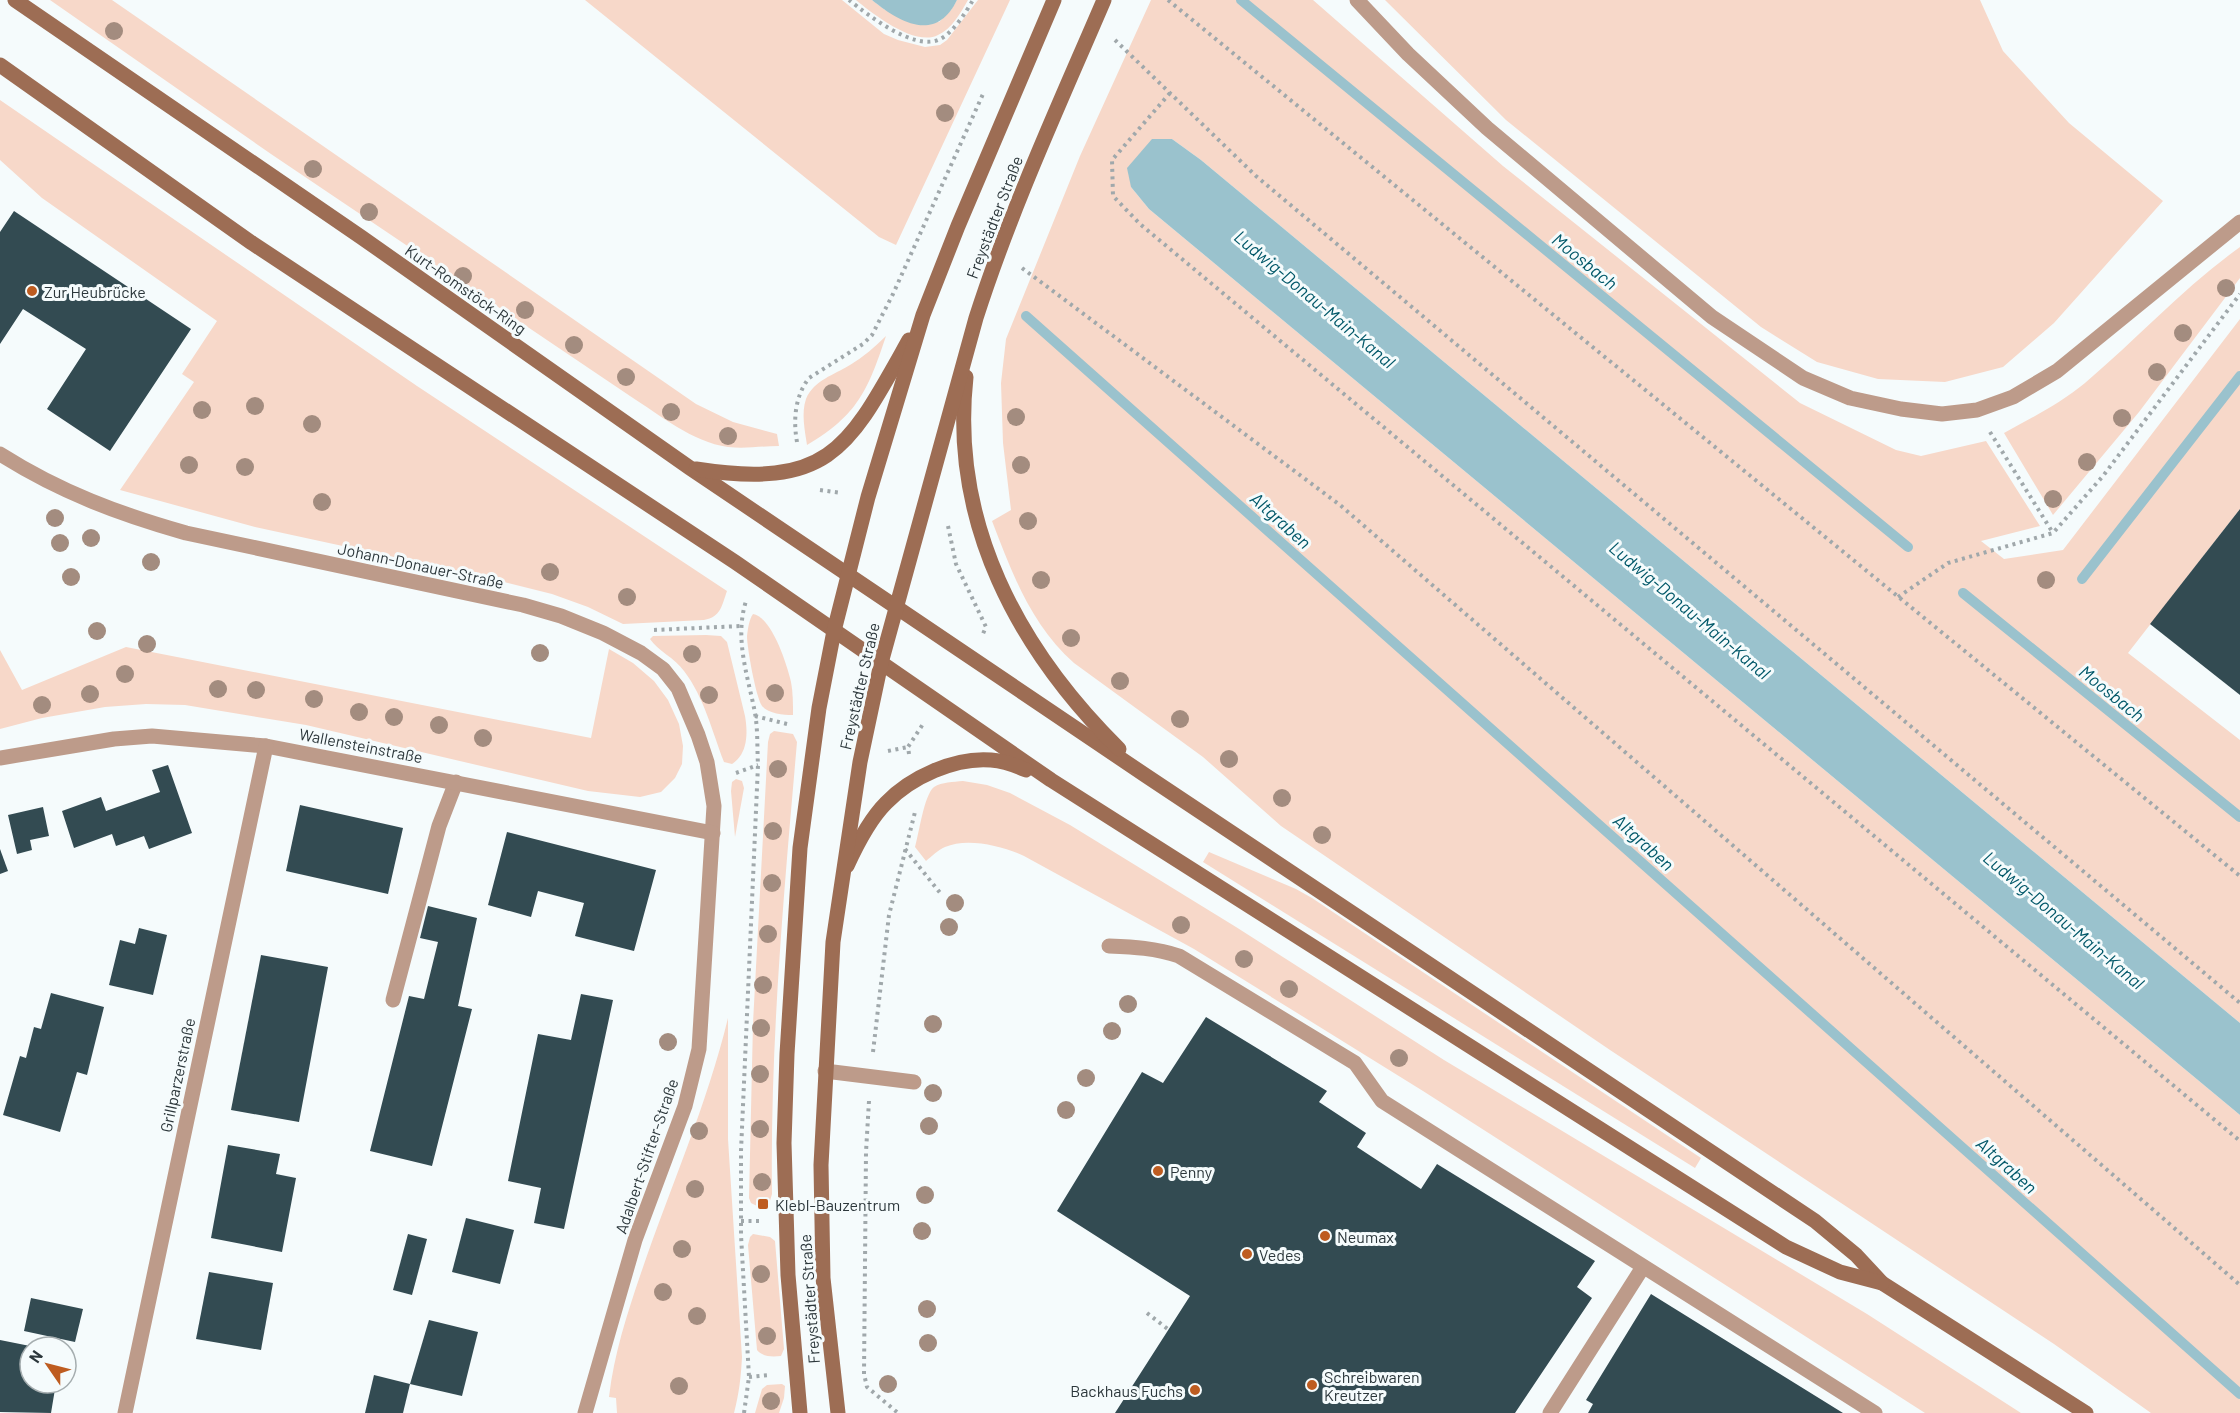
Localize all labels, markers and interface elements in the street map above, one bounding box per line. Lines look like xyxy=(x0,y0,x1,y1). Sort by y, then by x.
street label: Freystädter Straße xyxy=(962,153,1026,281)
water label: Ludwig-Donau-Main-Kanal xyxy=(1230,225,1400,373)
water label: Moosbach xyxy=(1548,228,1622,294)
street label: Kurt-Romstöck-Ring xyxy=(402,240,530,338)
place label: Zur Heubrücke xyxy=(44,282,146,301)
marker: Zur Heubrücke xyxy=(25,284,39,298)
water label: Altgraben xyxy=(1246,487,1316,553)
water label: Ludwig-Donau-Main-Kanal xyxy=(1605,536,1775,684)
street label: Johann-Donauer-Straße xyxy=(336,538,506,592)
street label: Freystädter Straße xyxy=(835,621,883,751)
water label: Moosbach xyxy=(2075,660,2149,726)
street label: Wallensteinstraße xyxy=(298,724,424,766)
water label: Altgraben xyxy=(1609,809,1679,875)
water label: Ludwig-Donau-Main-Kanal xyxy=(1979,846,2149,994)
street label: Grillparzerstraße xyxy=(156,1016,198,1134)
street label: Adalbert-Stifter-Straße xyxy=(611,1076,681,1236)
water label: Altgraben xyxy=(1972,1132,2042,1198)
place label: Penny xyxy=(1170,1162,1213,1181)
marker: Penny xyxy=(1151,1164,1165,1178)
place label: Klebl-Bauzentrum xyxy=(775,1195,900,1214)
marker: Klebl-Bauzentrum xyxy=(756,1197,770,1211)
place label: Neumax xyxy=(1337,1227,1394,1246)
marker: Neumax xyxy=(1318,1229,1332,1243)
street label: Freystädter Straße xyxy=(795,1234,823,1364)
place label: Vedes xyxy=(1259,1245,1301,1264)
marker: Vedes xyxy=(1240,1247,1254,1261)
north arrow xyxy=(18,1335,78,1395)
text: N xyxy=(24,1346,46,1366)
place label: Schreibwaren Kreutzer xyxy=(1324,1367,1420,1404)
marker: Schreibwaren Kreutzer xyxy=(1305,1378,1319,1392)
place label: Backhaus Fuchs xyxy=(1070,1381,1183,1400)
marker: Backhaus Fuchs xyxy=(1188,1383,1202,1397)

